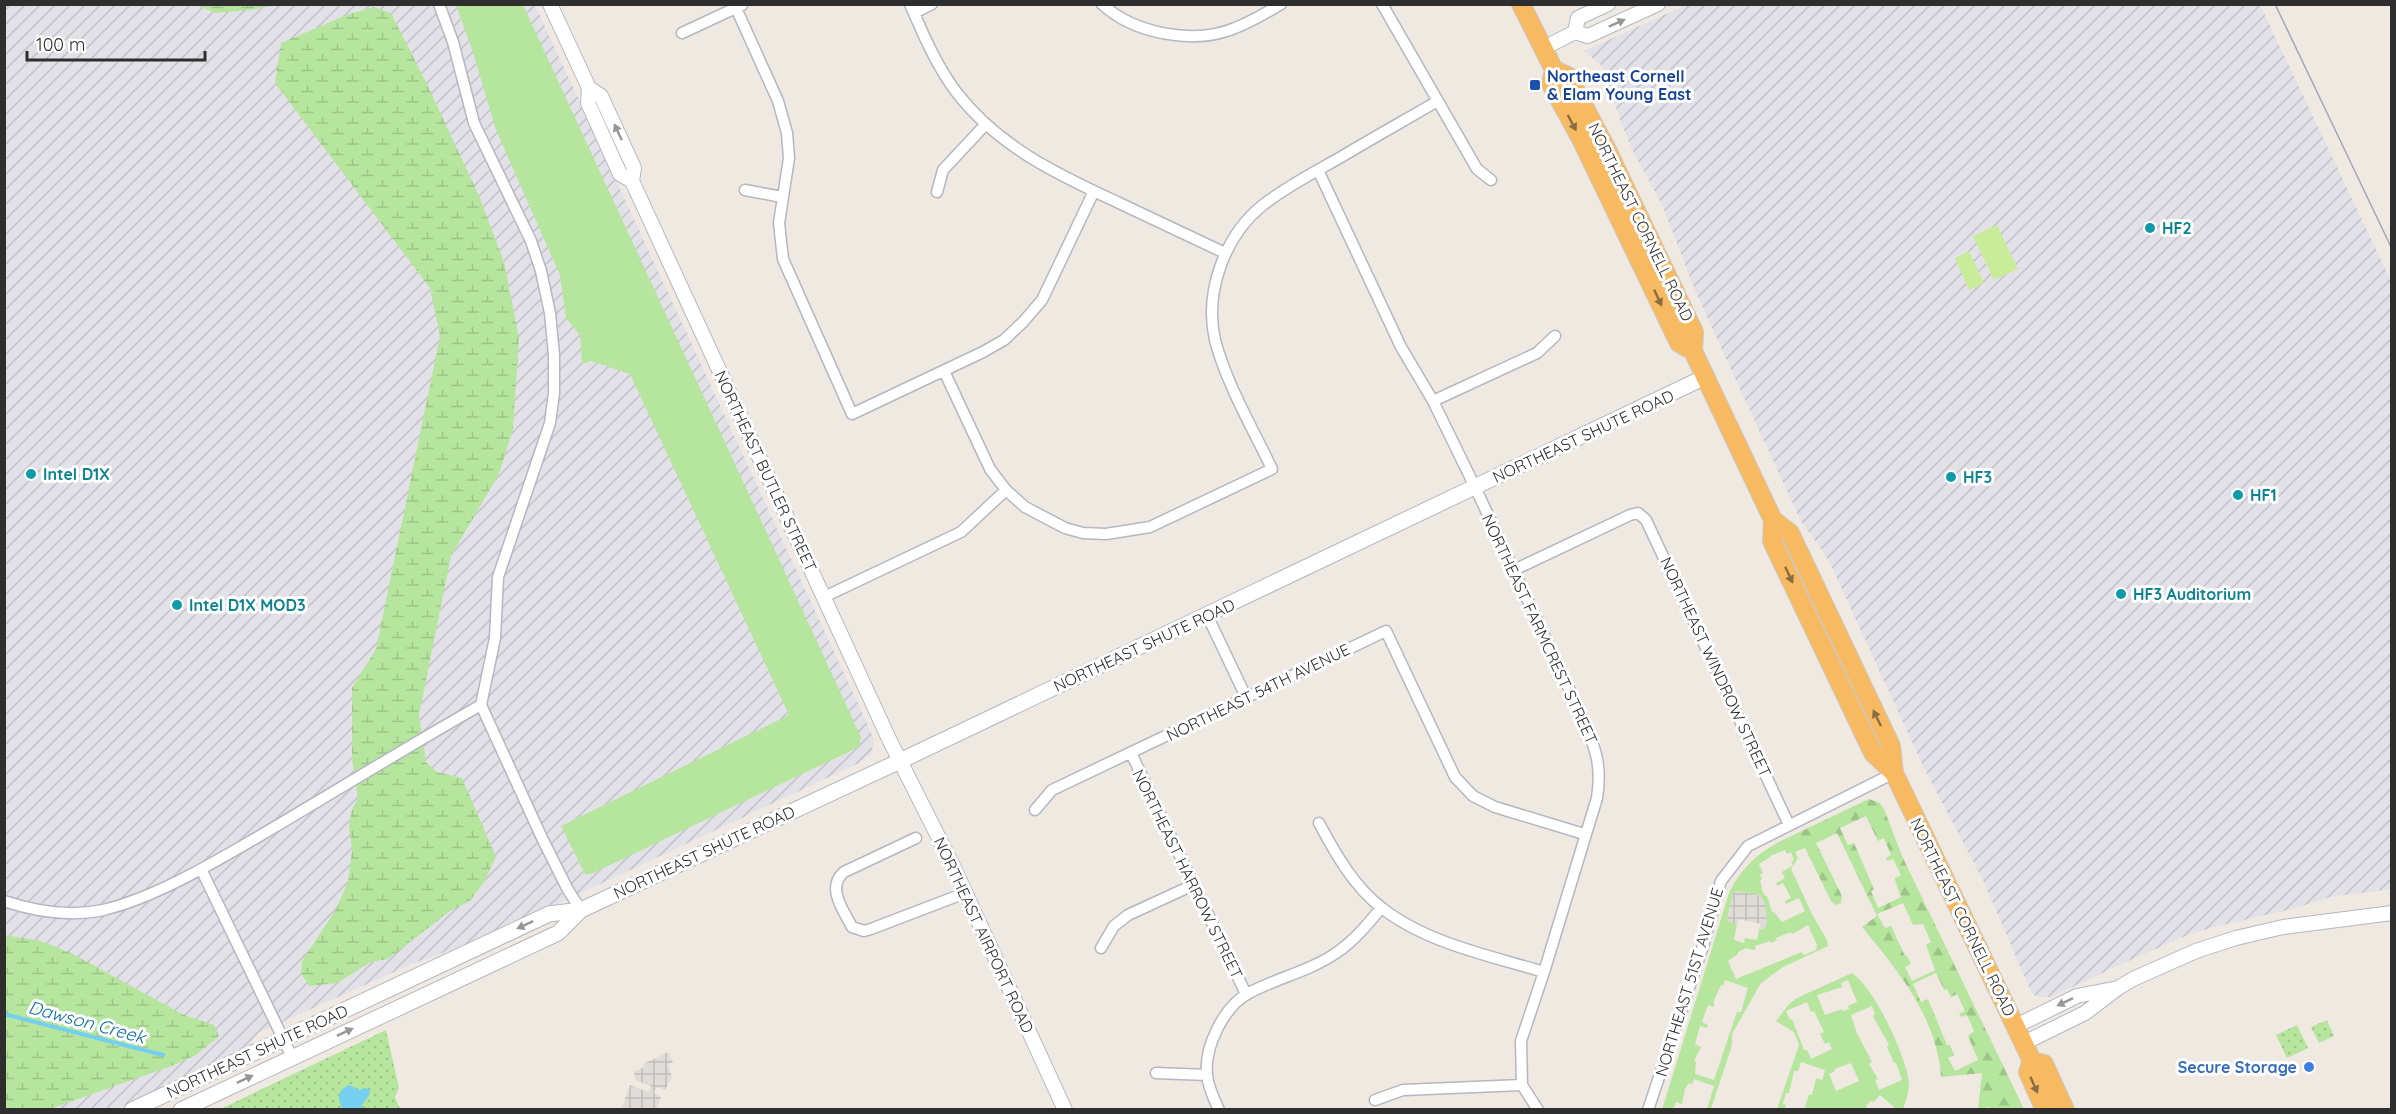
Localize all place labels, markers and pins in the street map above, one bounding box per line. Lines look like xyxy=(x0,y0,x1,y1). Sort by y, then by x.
place label: Northeast Cornell & Elam Young East xyxy=(1547,66,1692,104)
marker: Northeast Cornell & Elam Young East xyxy=(1528,78,1542,92)
place label: HF2 xyxy=(2162,218,2192,238)
marker: HF2 xyxy=(2143,221,2157,235)
place label: Intel D1X xyxy=(43,464,110,484)
marker: Intel D1X xyxy=(24,467,38,481)
place label: HF3 xyxy=(1963,467,1992,487)
marker: HF3 xyxy=(1944,470,1958,484)
place label: HF1 xyxy=(2250,485,2277,505)
marker: HF1 xyxy=(2231,488,2245,502)
place label: HF3 Auditorium xyxy=(2133,584,2251,604)
marker: HF3 Auditorium xyxy=(2114,587,2128,601)
place label: Intel D1X MOD3 xyxy=(189,595,306,615)
marker: Intel D1X MOD3 xyxy=(170,598,184,612)
place label: Secure Storage xyxy=(2178,1057,2297,1077)
marker: Secure Storage xyxy=(2302,1060,2316,1074)

